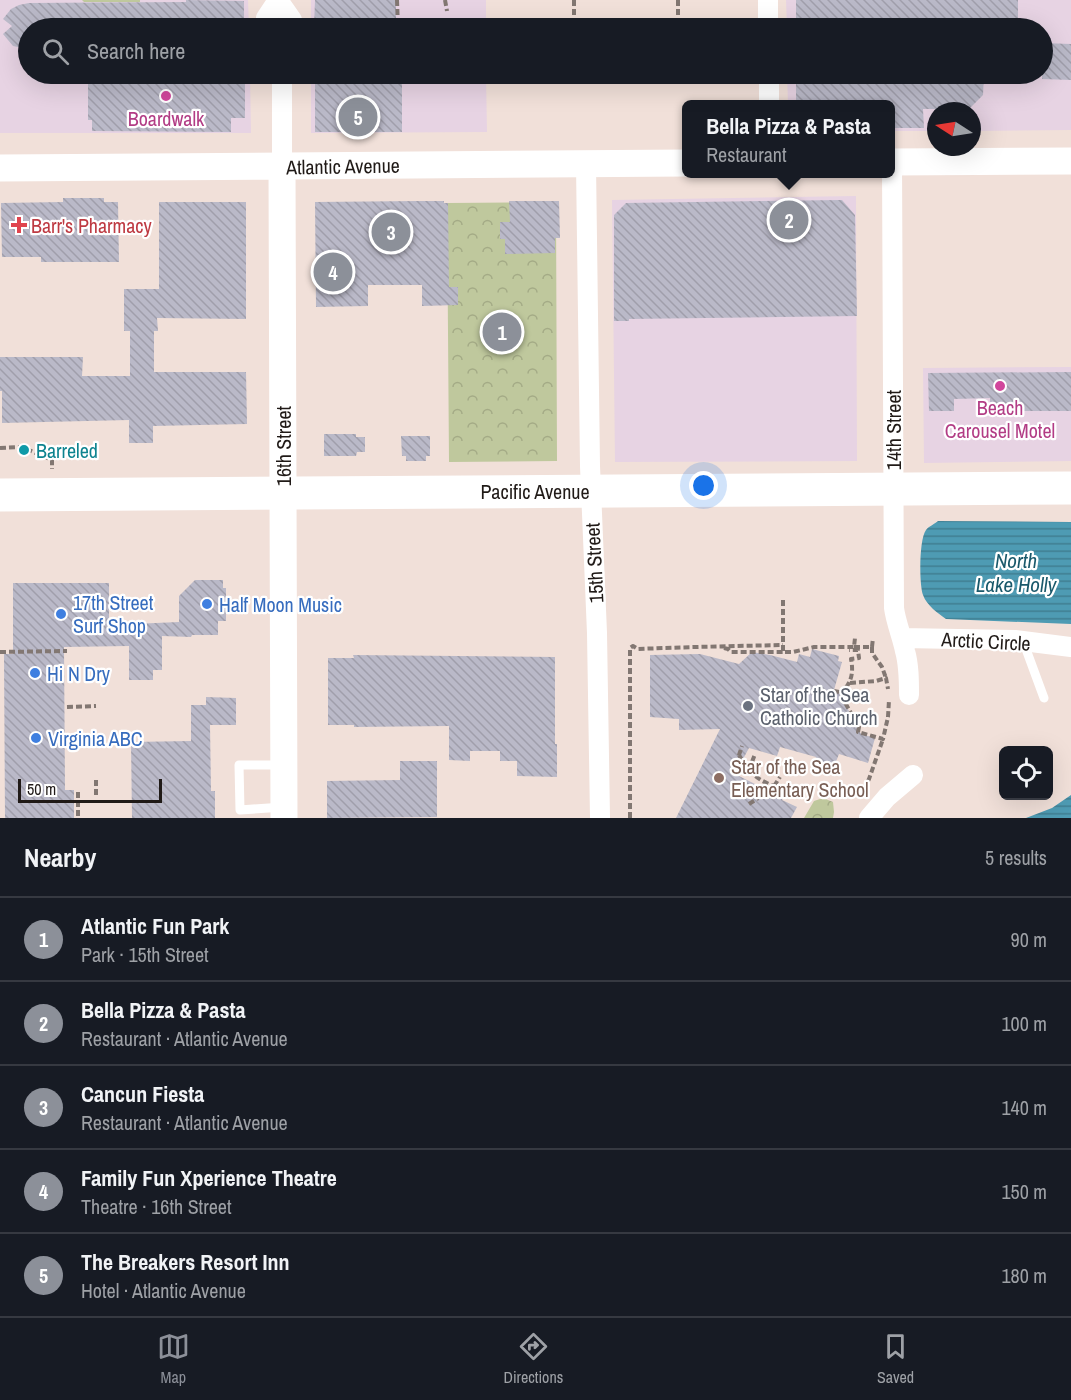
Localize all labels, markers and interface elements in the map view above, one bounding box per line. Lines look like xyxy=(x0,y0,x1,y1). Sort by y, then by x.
search box xyxy=(18,18,1053,84)
icon: search xyxy=(39,35,72,68)
text: Search here xyxy=(87,36,185,66)
marker: Boardwalk xyxy=(159,89,173,103)
pin: 5 xyxy=(338,94,378,140)
popup xyxy=(682,100,895,178)
north arrow xyxy=(927,102,981,156)
place label: Boardwalk xyxy=(128,105,205,132)
text: Bella Pizza & Pasta xyxy=(706,111,871,141)
text: Restaurant xyxy=(706,141,787,168)
street label: Atlantic Avenue xyxy=(285,152,400,181)
pin: 2 xyxy=(770,198,808,242)
pin: 3 xyxy=(372,210,410,254)
place label: Barr's Pharmacy xyxy=(31,212,152,239)
marker: Barr's Pharmacy xyxy=(12,218,26,232)
pin: 4 xyxy=(314,250,352,294)
pin: 1 xyxy=(482,310,522,354)
marker: Beach Carousel Motel xyxy=(993,379,1007,393)
street label: 14th Street xyxy=(880,389,907,470)
place label: Beach Carousel Motel xyxy=(945,394,1055,444)
street label: 16th Street xyxy=(270,405,297,486)
place label: Barreled xyxy=(36,437,98,464)
marker: Barreled xyxy=(17,443,31,457)
your location xyxy=(689,471,718,500)
street label: Pacific Avenue xyxy=(480,478,590,505)
street label: 15th Street xyxy=(578,522,610,604)
water label: North Lake Holly xyxy=(976,546,1058,599)
place label: 17th Street Surf Shop xyxy=(73,589,154,639)
place label: Half Moon Music xyxy=(219,591,342,618)
marker: Half Moon Music xyxy=(200,597,214,611)
marker: 17th Street Surf Shop xyxy=(54,607,68,621)
street label: Arctic Circle xyxy=(940,625,1031,657)
place label: Hi N Dry xyxy=(47,660,111,687)
marker: Hi N Dry xyxy=(28,666,42,680)
place label: Star of the Sea Catholic Church xyxy=(760,681,878,731)
marker: Star of the Sea Catholic Church xyxy=(741,699,755,713)
place label: Virginia ABC xyxy=(48,725,143,752)
marker: Virginia ABC xyxy=(29,731,43,745)
map controls xyxy=(999,746,1053,800)
button: locate xyxy=(999,746,1053,800)
place label: Star of the Sea Elementary School xyxy=(731,753,869,803)
marker: Star of the Sea Elementary School xyxy=(712,771,726,785)
scale bar xyxy=(18,776,162,804)
text: 50 m xyxy=(27,778,56,800)
text: Nearby xyxy=(24,840,96,875)
text: 5 results xyxy=(985,844,1047,871)
text: Atlantic Fun Park xyxy=(81,911,229,941)
text: 1 xyxy=(39,926,48,953)
text: 90 m xyxy=(1011,926,1047,953)
text: Park · 15th Street xyxy=(81,941,209,968)
text: Bella Pizza & Pasta xyxy=(81,995,245,1025)
text: 2 xyxy=(39,1010,48,1037)
text: 100 m xyxy=(1001,1010,1047,1037)
text: Restaurant · Atlantic Avenue xyxy=(81,1025,288,1052)
text: Cancun Fiesta xyxy=(81,1079,204,1109)
text: 3 xyxy=(39,1094,48,1121)
text: 140 m xyxy=(1001,1094,1047,1121)
text: Restaurant · Atlantic Avenue xyxy=(81,1109,288,1136)
text: Family Fun Xperience Theatre xyxy=(81,1163,337,1193)
text: 4 xyxy=(39,1178,48,1205)
text: 150 m xyxy=(1001,1178,1047,1205)
text: Theatre · 16th Street xyxy=(81,1193,231,1220)
text: The Breakers Resort Inn xyxy=(81,1247,290,1277)
text: 5 xyxy=(39,1262,48,1289)
text: 180 m xyxy=(1001,1262,1047,1289)
text: Hotel · Atlantic Avenue xyxy=(81,1277,246,1304)
tab: Map xyxy=(157,1330,190,1388)
tab: Directions xyxy=(503,1330,563,1388)
tab: Saved xyxy=(877,1330,914,1388)

